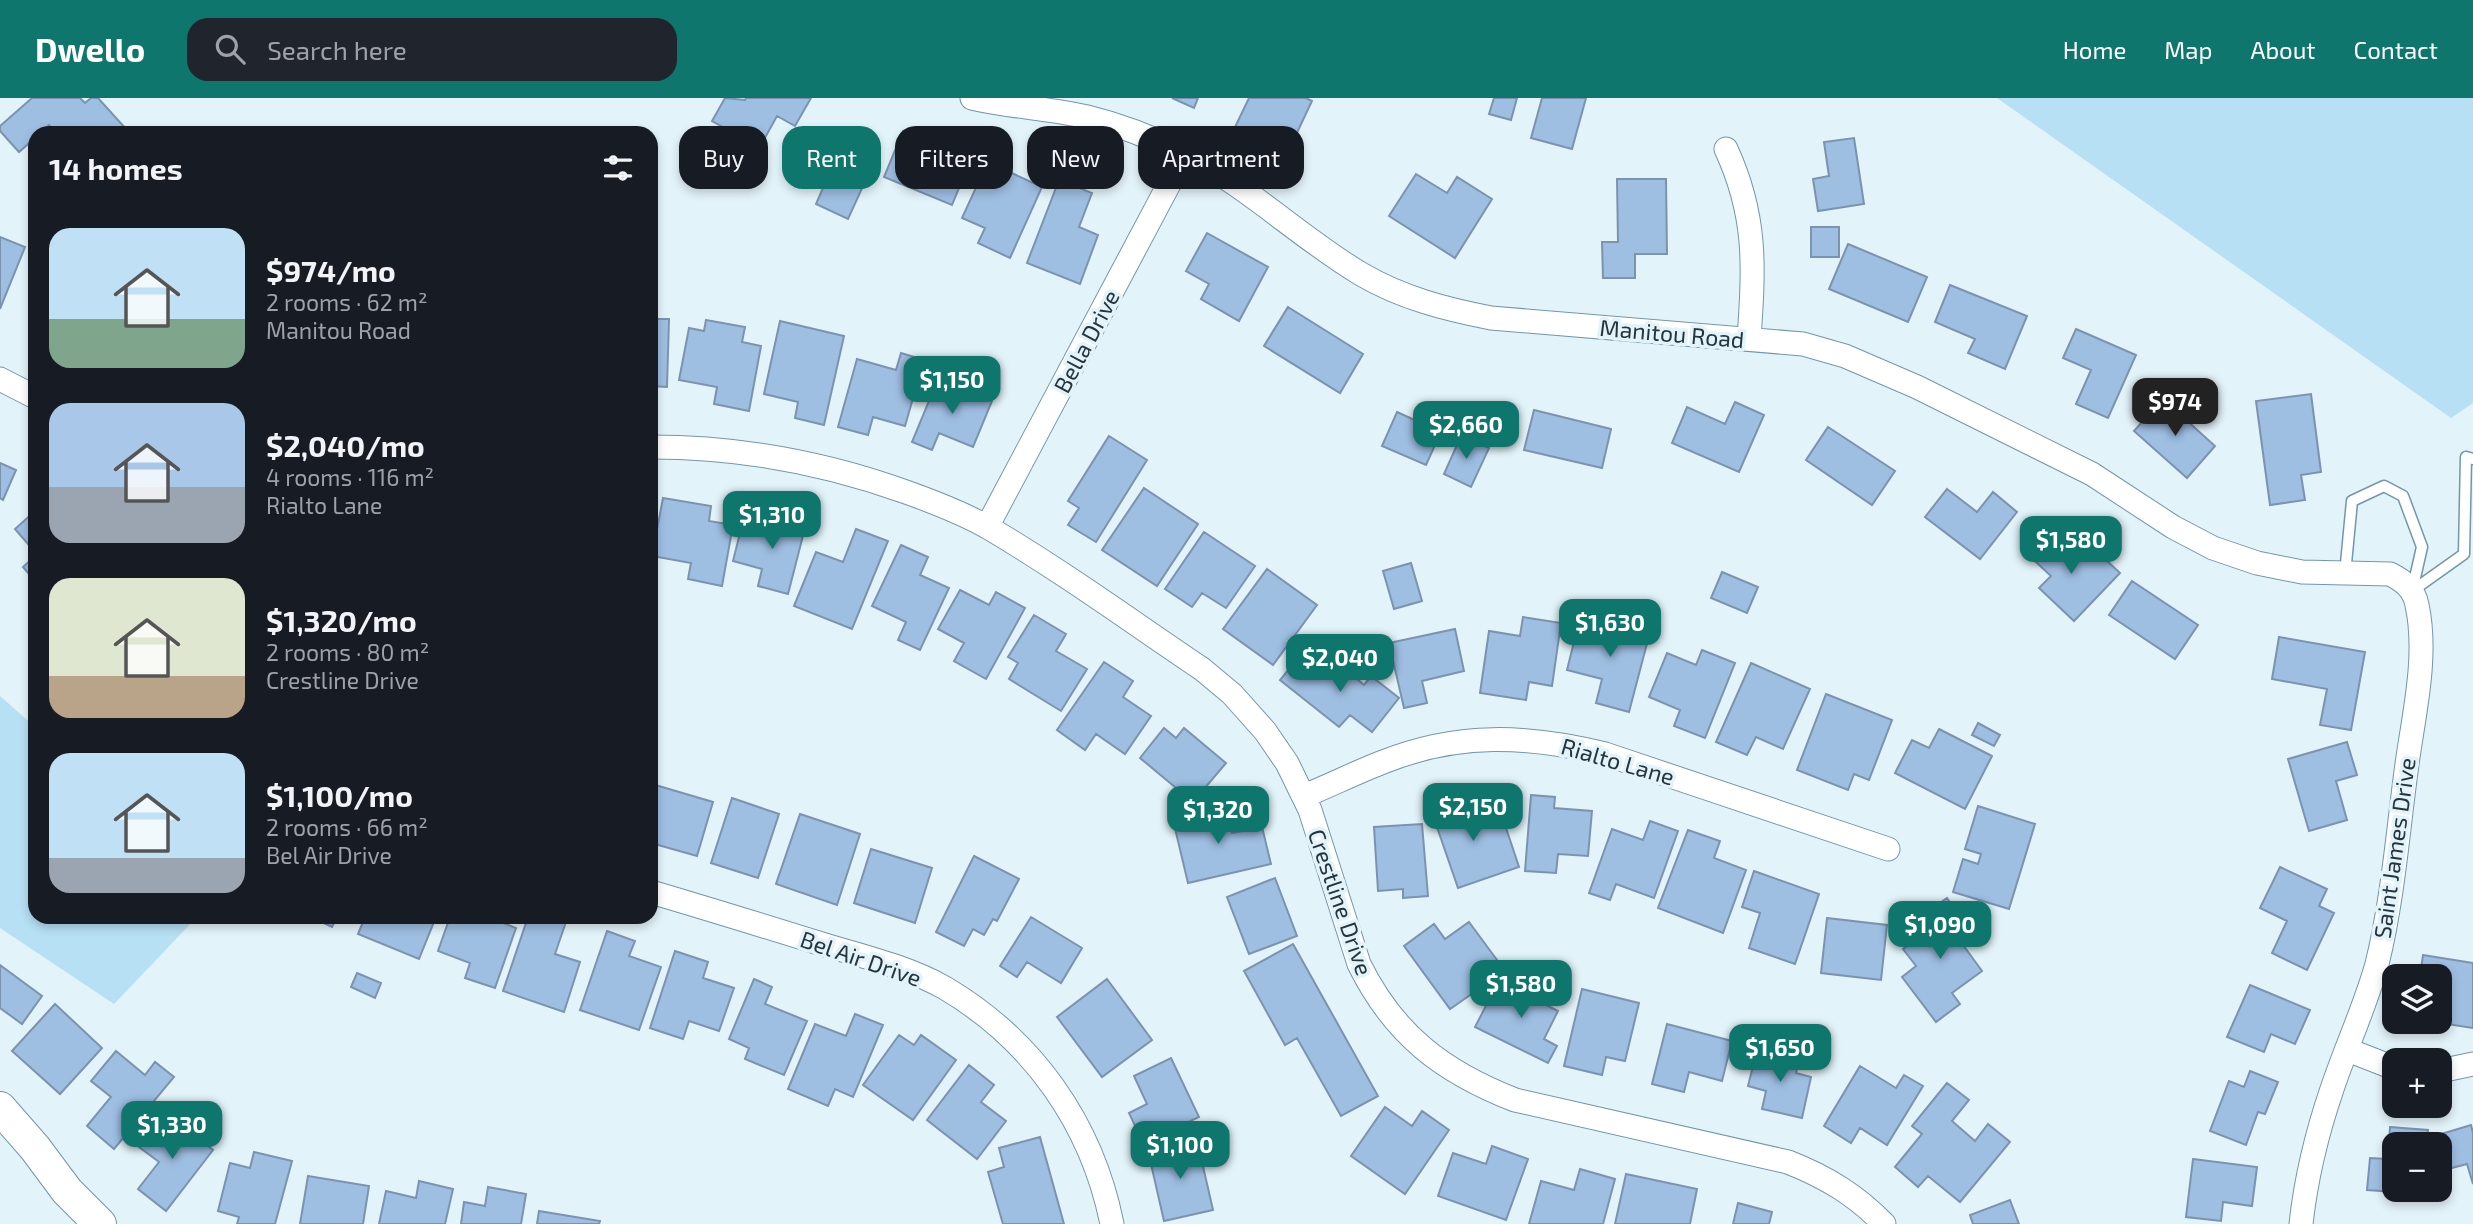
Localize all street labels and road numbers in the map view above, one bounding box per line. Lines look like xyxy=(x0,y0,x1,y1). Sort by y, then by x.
street label: Bella Drive xyxy=(1047,285,1125,397)
street label: Manitou Road xyxy=(1599,313,1745,353)
street label: Rialto Lane xyxy=(1558,732,1678,790)
street label: Saint James Drive xyxy=(2367,756,2421,940)
street label: Crestline Drive xyxy=(1303,825,1379,979)
street label: Bel Air Drive xyxy=(797,924,925,992)

